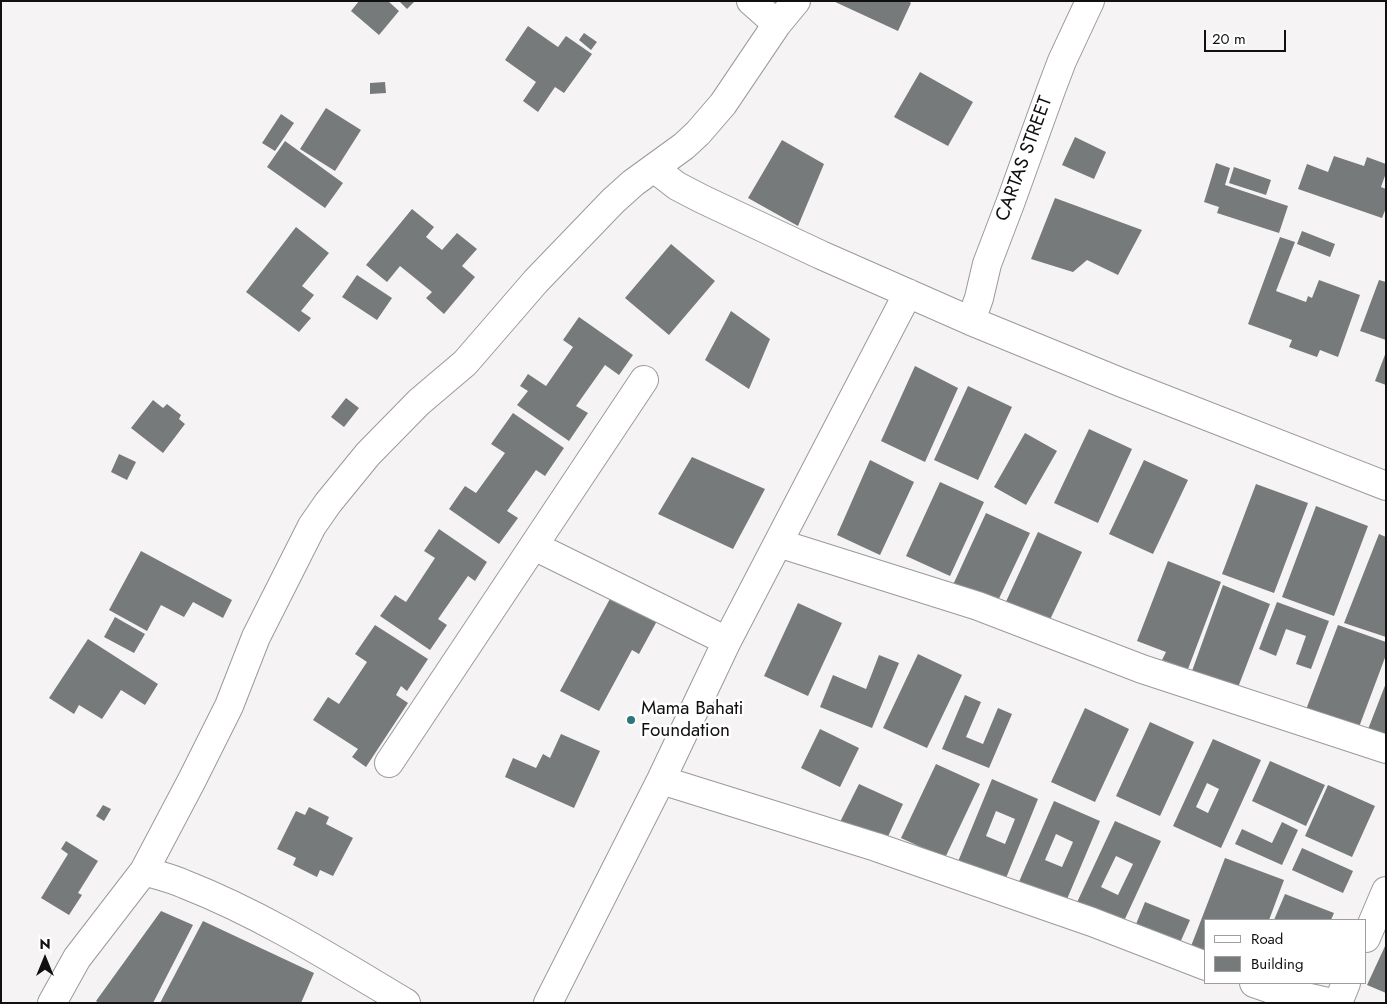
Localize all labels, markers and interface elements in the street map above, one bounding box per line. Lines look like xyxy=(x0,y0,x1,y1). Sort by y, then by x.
scale bar xyxy=(1207,20,1290,52)
text: 20 m xyxy=(1212,28,1246,50)
street label: CARTAS STREET xyxy=(992,93,1058,225)
place label: Mama Bahati Foundation xyxy=(641,698,744,742)
marker: Mama Bahati Foundation xyxy=(625,714,637,726)
legend xyxy=(1204,919,1367,984)
text: Road xyxy=(1251,928,1283,950)
north arrow xyxy=(20,934,70,984)
text: N xyxy=(39,934,51,954)
text: Building xyxy=(1251,953,1303,975)

